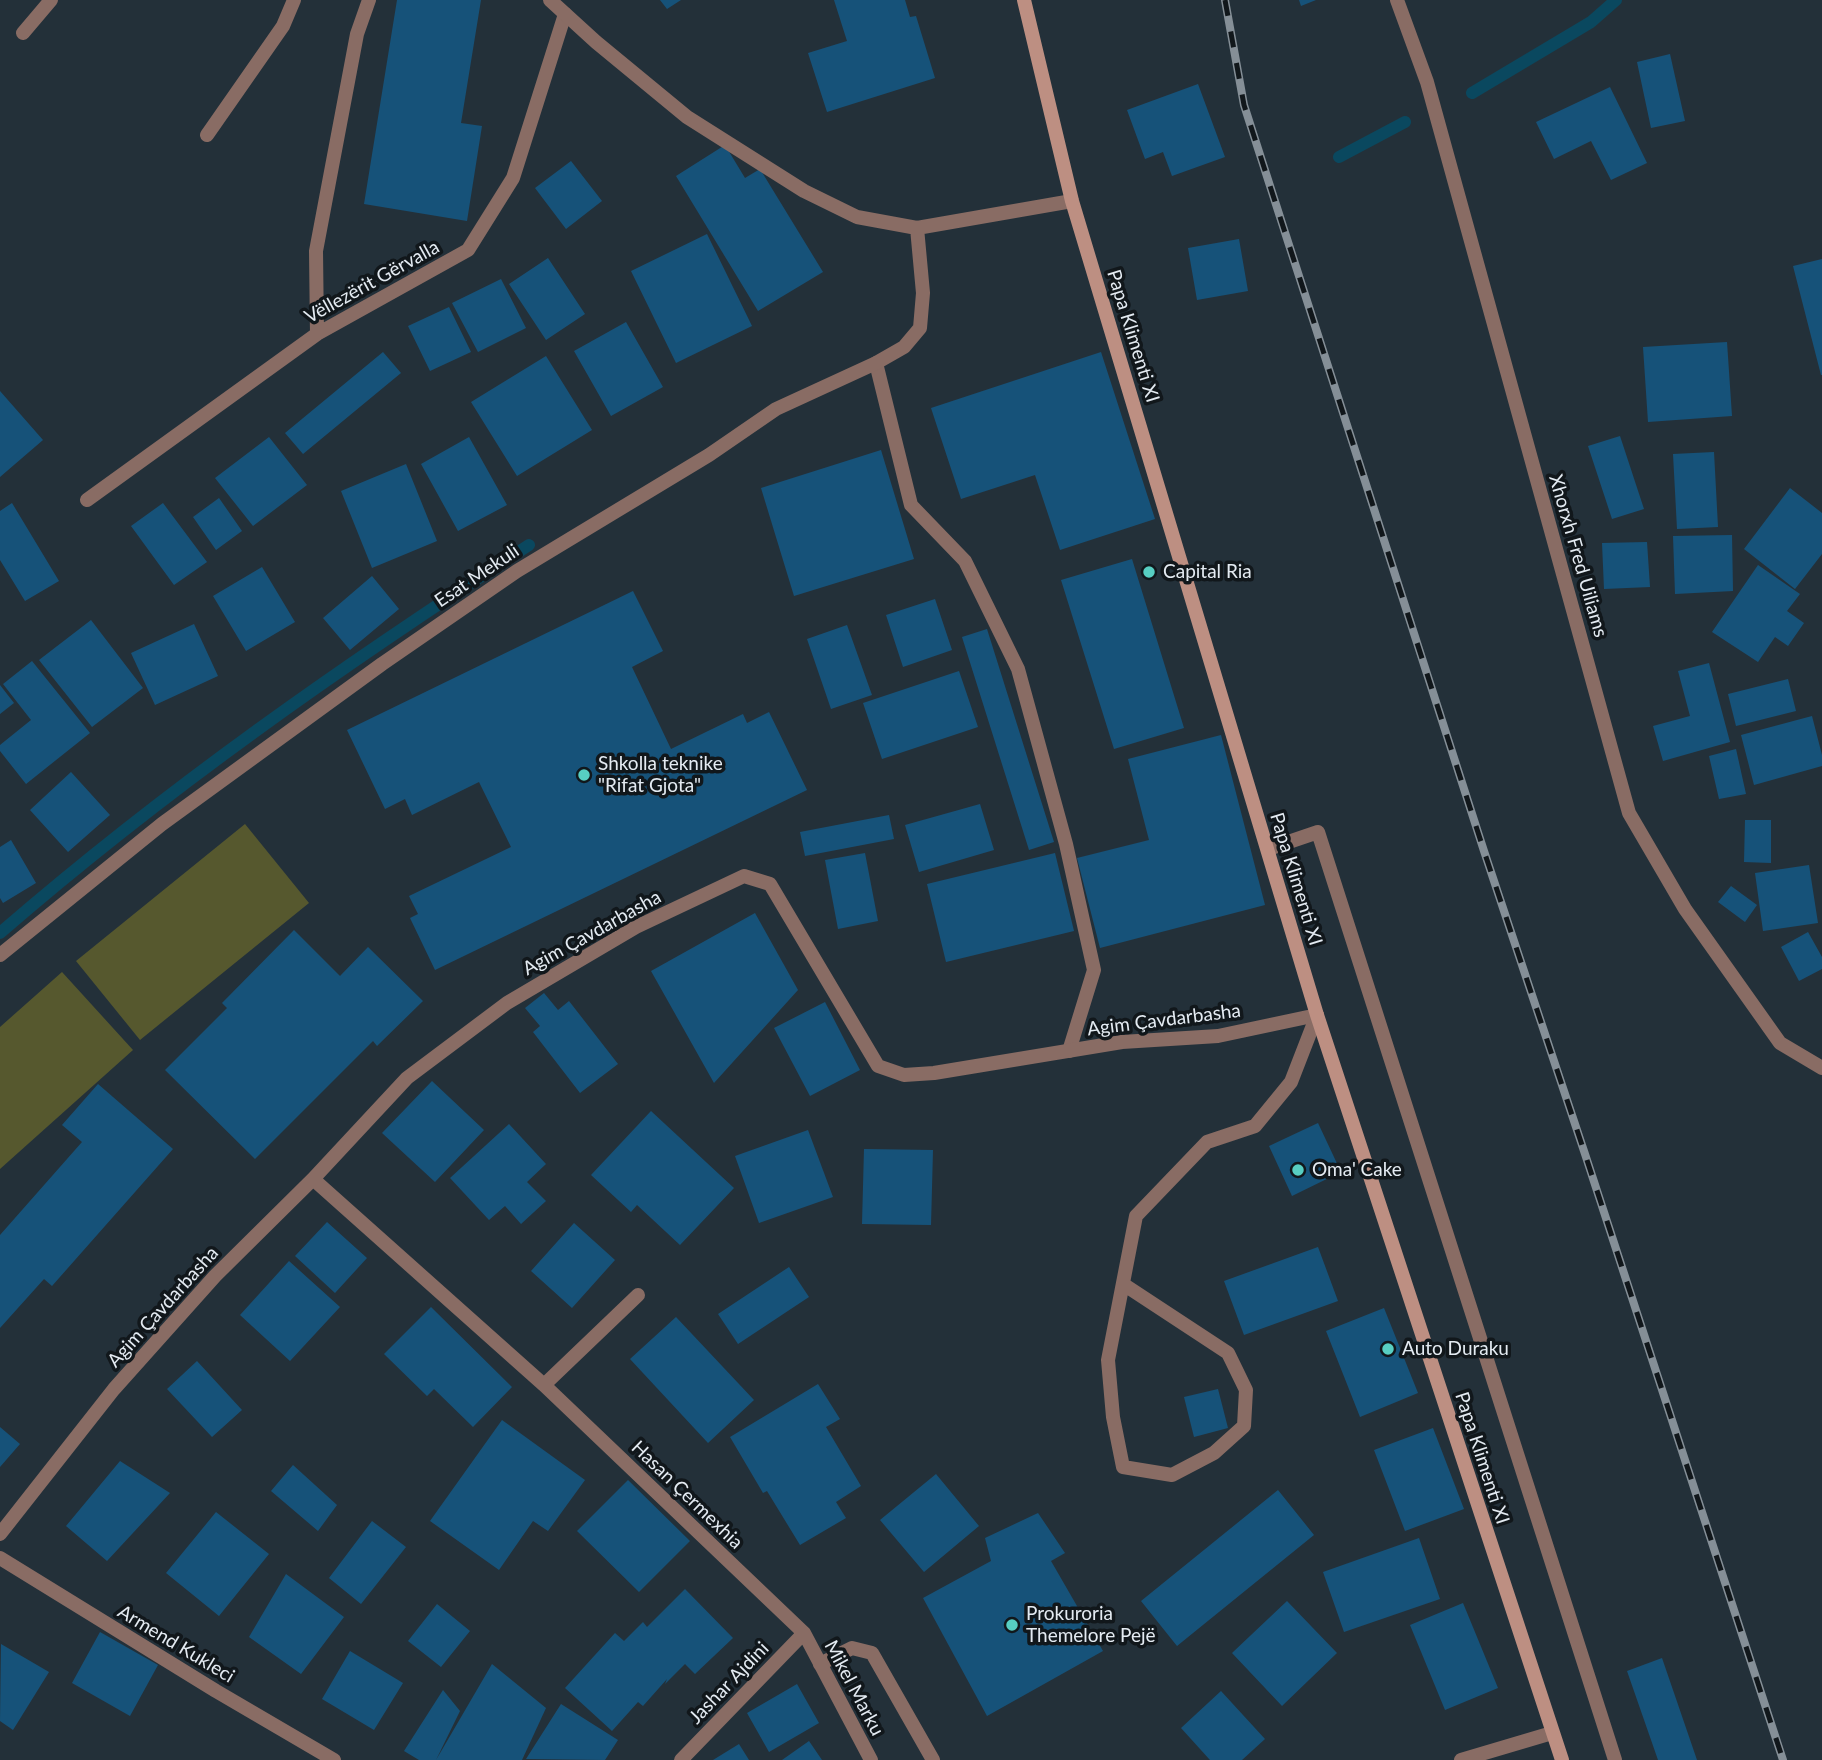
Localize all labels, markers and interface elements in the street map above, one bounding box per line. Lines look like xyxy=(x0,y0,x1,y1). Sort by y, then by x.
street label: Vëllezërit Gërvalla xyxy=(301,236,443,328)
street label: Papa Klimenti XI xyxy=(1102,267,1164,405)
street label: Xhorxh Fred Uiliams xyxy=(1544,472,1612,640)
street label: Esat Mekuli xyxy=(431,540,523,612)
place label: Capital Ria xyxy=(1163,561,1252,583)
marker: Capital Ria xyxy=(1141,564,1157,580)
place label: Shkolla teknike "Rifat Gjota" xyxy=(598,753,723,797)
marker: Shkolla teknike "Rifat Gjota" xyxy=(576,767,592,783)
street label: Papa Klimenti XI xyxy=(1265,810,1327,948)
street label: Agim Çavdarbasha xyxy=(519,886,665,980)
street label: Agim Çavdarbasha xyxy=(1086,999,1242,1041)
place label: Oma' Cake xyxy=(1312,1159,1402,1181)
marker: Oma' Cake xyxy=(1290,1162,1306,1178)
street label: Agim Çavdarbasha xyxy=(103,1242,223,1372)
place label: Auto Duraku xyxy=(1402,1338,1509,1360)
marker: Auto Duraku xyxy=(1380,1341,1396,1357)
street label: Papa Klimenti XI xyxy=(1450,1389,1514,1527)
street label: Hasan Çermexhia xyxy=(627,1436,747,1554)
street label: Armend Kukleci xyxy=(114,1600,238,1688)
place label: Prokuroria Themelore Pejë xyxy=(1026,1603,1156,1647)
marker: Prokuroria Themelore Pejë xyxy=(1004,1617,1020,1633)
street label: Jashar Ajdini xyxy=(684,1637,774,1729)
street label: Mikel Marku xyxy=(819,1637,889,1739)

